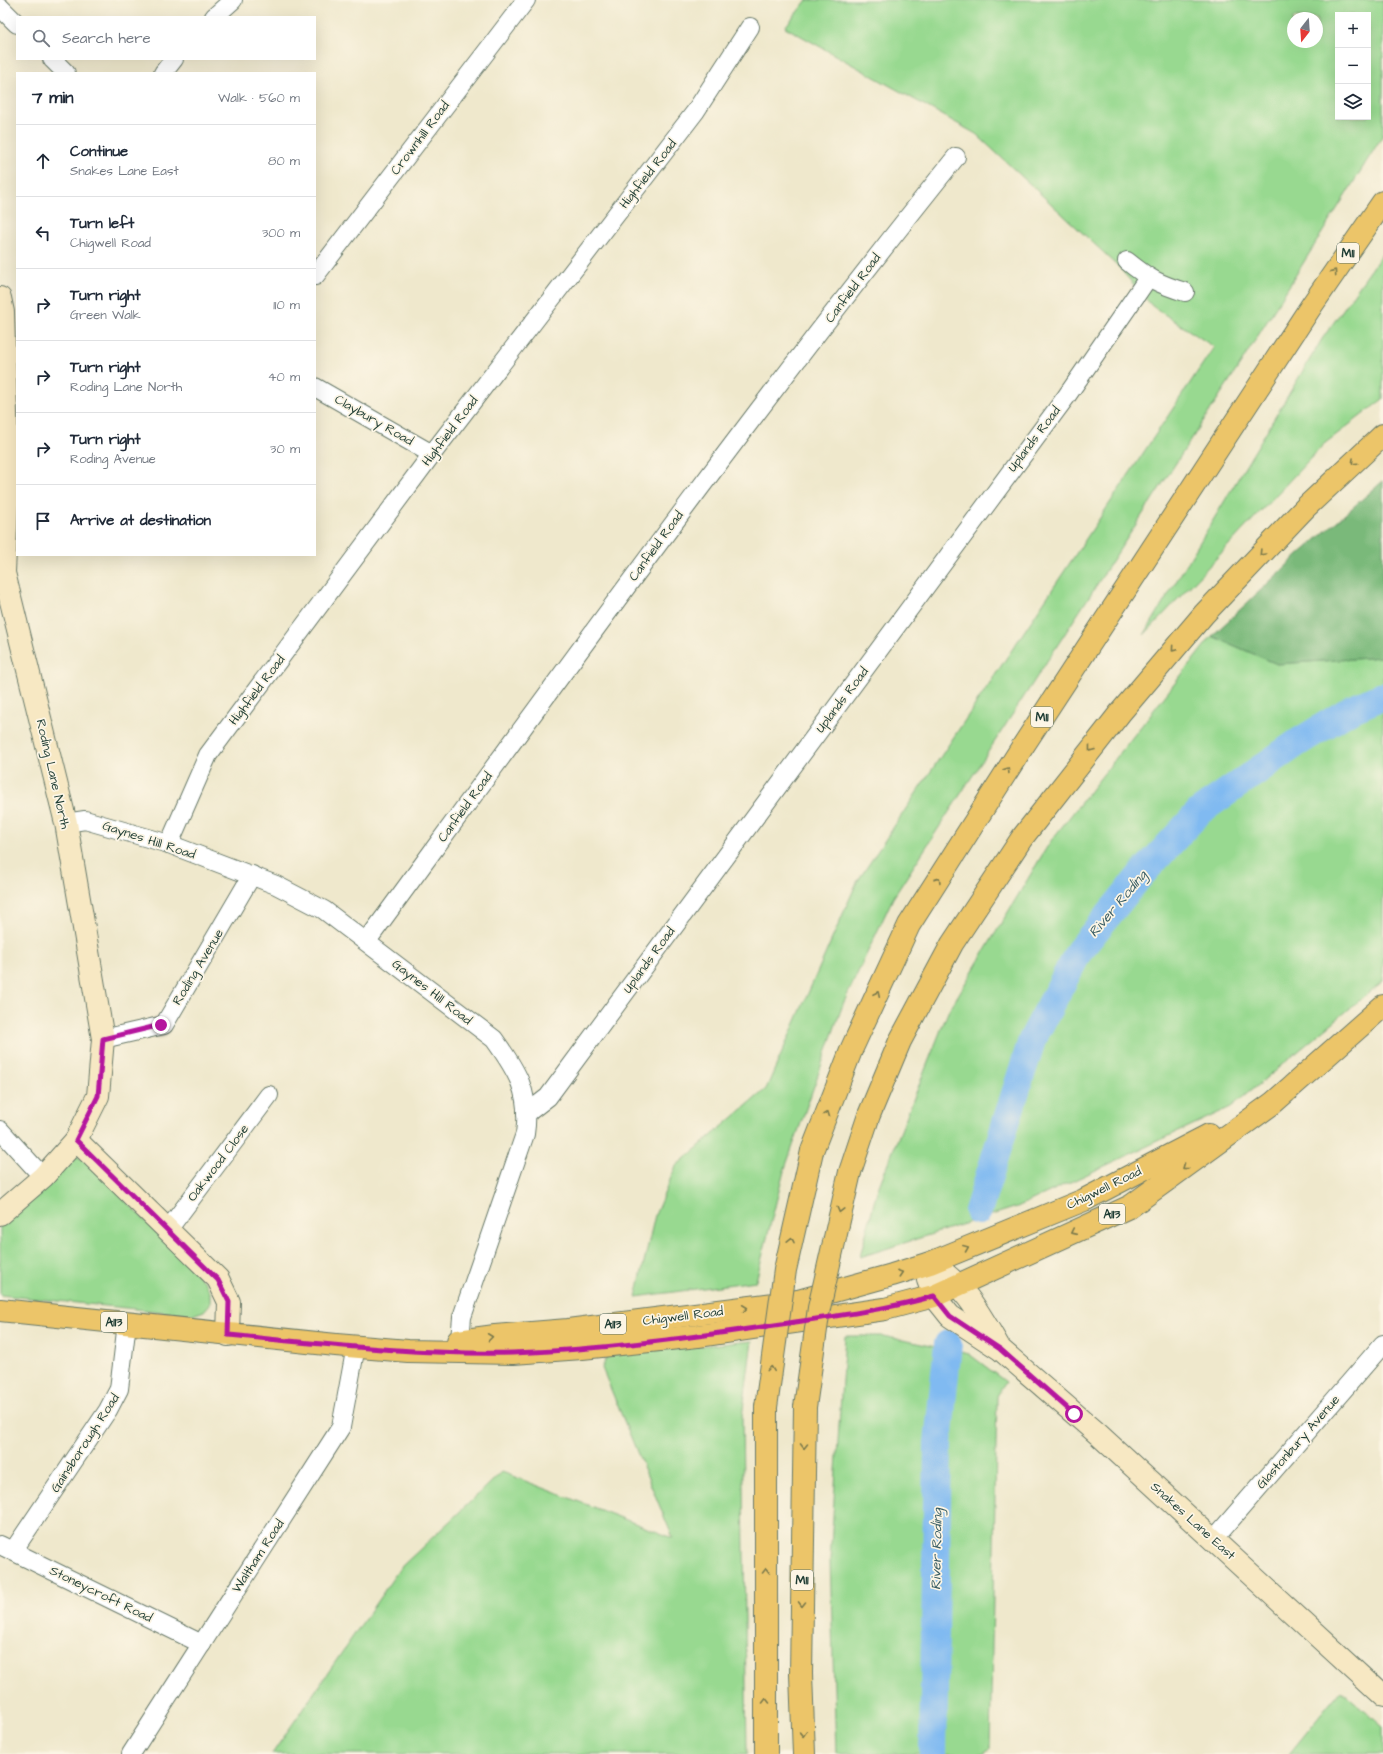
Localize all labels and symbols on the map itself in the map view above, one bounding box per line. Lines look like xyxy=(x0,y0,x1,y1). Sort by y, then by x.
north arrow xyxy=(1287,12,1323,48)
street label: Crownhill Road xyxy=(386,97,454,179)
street label: Highfield Road xyxy=(615,135,682,213)
road number: M11 xyxy=(1337,243,1359,263)
street label: Canfield Road xyxy=(821,249,885,326)
one-way arrow xyxy=(1329,270,1336,277)
street label: Claybury Road xyxy=(331,390,417,451)
street label: Highfield Road xyxy=(418,392,483,470)
street label: Uplands Road xyxy=(1003,402,1065,476)
one-way arrow xyxy=(1352,457,1359,464)
street label: Canfield Road xyxy=(624,507,688,585)
one-way arrow xyxy=(1259,548,1267,556)
one-way arrow xyxy=(1172,644,1179,652)
street label: Highfield Road xyxy=(225,651,290,729)
street label: Uplands Road xyxy=(811,663,873,737)
road number: M11 xyxy=(1031,707,1053,727)
street label: Roding Lane North xyxy=(31,717,75,832)
one-way arrow xyxy=(1089,745,1096,752)
one-way arrow xyxy=(1003,767,1010,774)
street label: Canfield Road xyxy=(433,768,497,846)
street label: Gaynes Hill Road xyxy=(100,816,198,865)
water label: River Roding xyxy=(1084,866,1152,942)
one-way arrow xyxy=(933,877,941,884)
street label: Uplands Road xyxy=(619,923,679,997)
street label: Roding Avenue xyxy=(168,926,229,1009)
street label: Gaynes Hill Road xyxy=(388,955,476,1030)
one-way arrow xyxy=(872,991,880,999)
route end xyxy=(152,1016,170,1034)
one-way arrow xyxy=(822,1111,830,1118)
street label: Oakwood Close xyxy=(183,1121,253,1205)
street label: Chigwell Road xyxy=(1064,1162,1145,1215)
one-way arrow xyxy=(1182,1162,1189,1169)
road number: A113 xyxy=(1099,1204,1125,1224)
one-way arrow xyxy=(837,1207,845,1213)
one-way arrow xyxy=(1070,1227,1077,1235)
one-way arrow xyxy=(786,1237,794,1243)
one-way arrow xyxy=(962,1245,970,1253)
one-way arrow xyxy=(897,1269,904,1278)
street label: Chigwell Road xyxy=(642,1302,725,1331)
one-way arrow xyxy=(742,1304,748,1313)
road number: A113 xyxy=(101,1312,127,1332)
road number: A113 xyxy=(600,1314,626,1334)
one-way arrow xyxy=(487,1333,494,1342)
one-way arrow xyxy=(766,1366,775,1372)
street label: Gainsborough Road xyxy=(46,1390,125,1496)
street label: Glastonbury Avenue xyxy=(1252,1391,1345,1493)
route start xyxy=(1065,1405,1083,1423)
one-way arrow xyxy=(800,1443,808,1449)
street label: Snakes Lane East xyxy=(1147,1478,1240,1565)
water label: River Roding xyxy=(926,1507,948,1590)
street label: Waltham Road xyxy=(227,1515,289,1596)
street label: Stoneycroft Road xyxy=(46,1561,156,1628)
one-way arrow xyxy=(762,1568,770,1574)
road number: M11 xyxy=(791,1570,813,1590)
one-way arrow xyxy=(798,1601,806,1607)
one-way arrow xyxy=(762,1698,770,1704)
one-way arrow xyxy=(799,1731,807,1737)

